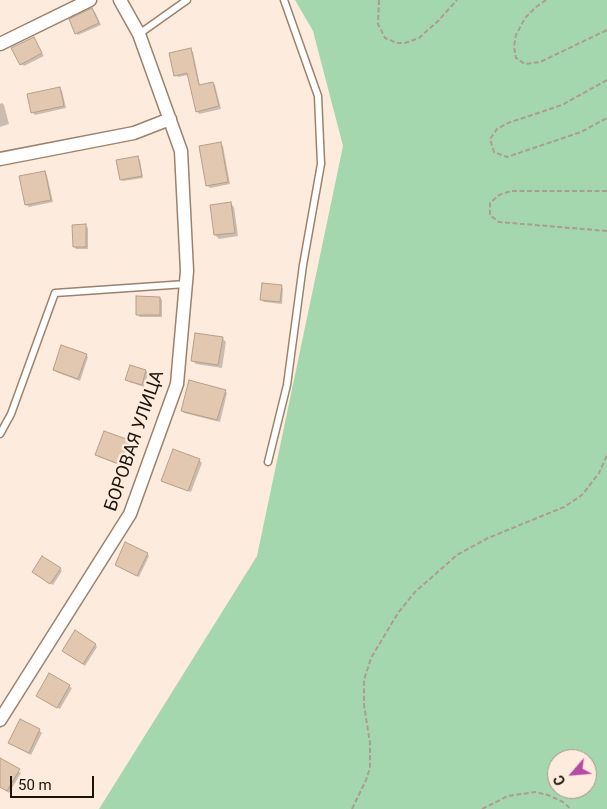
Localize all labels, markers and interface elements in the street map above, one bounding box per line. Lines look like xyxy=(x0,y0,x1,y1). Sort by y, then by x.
street label: БОРОВАЯ УЛИЦА xyxy=(101,368,169,514)
north arrow xyxy=(547,749,597,799)
scale bar xyxy=(12,766,96,798)
text: С xyxy=(550,773,569,788)
text: 50 m xyxy=(18,776,52,794)

